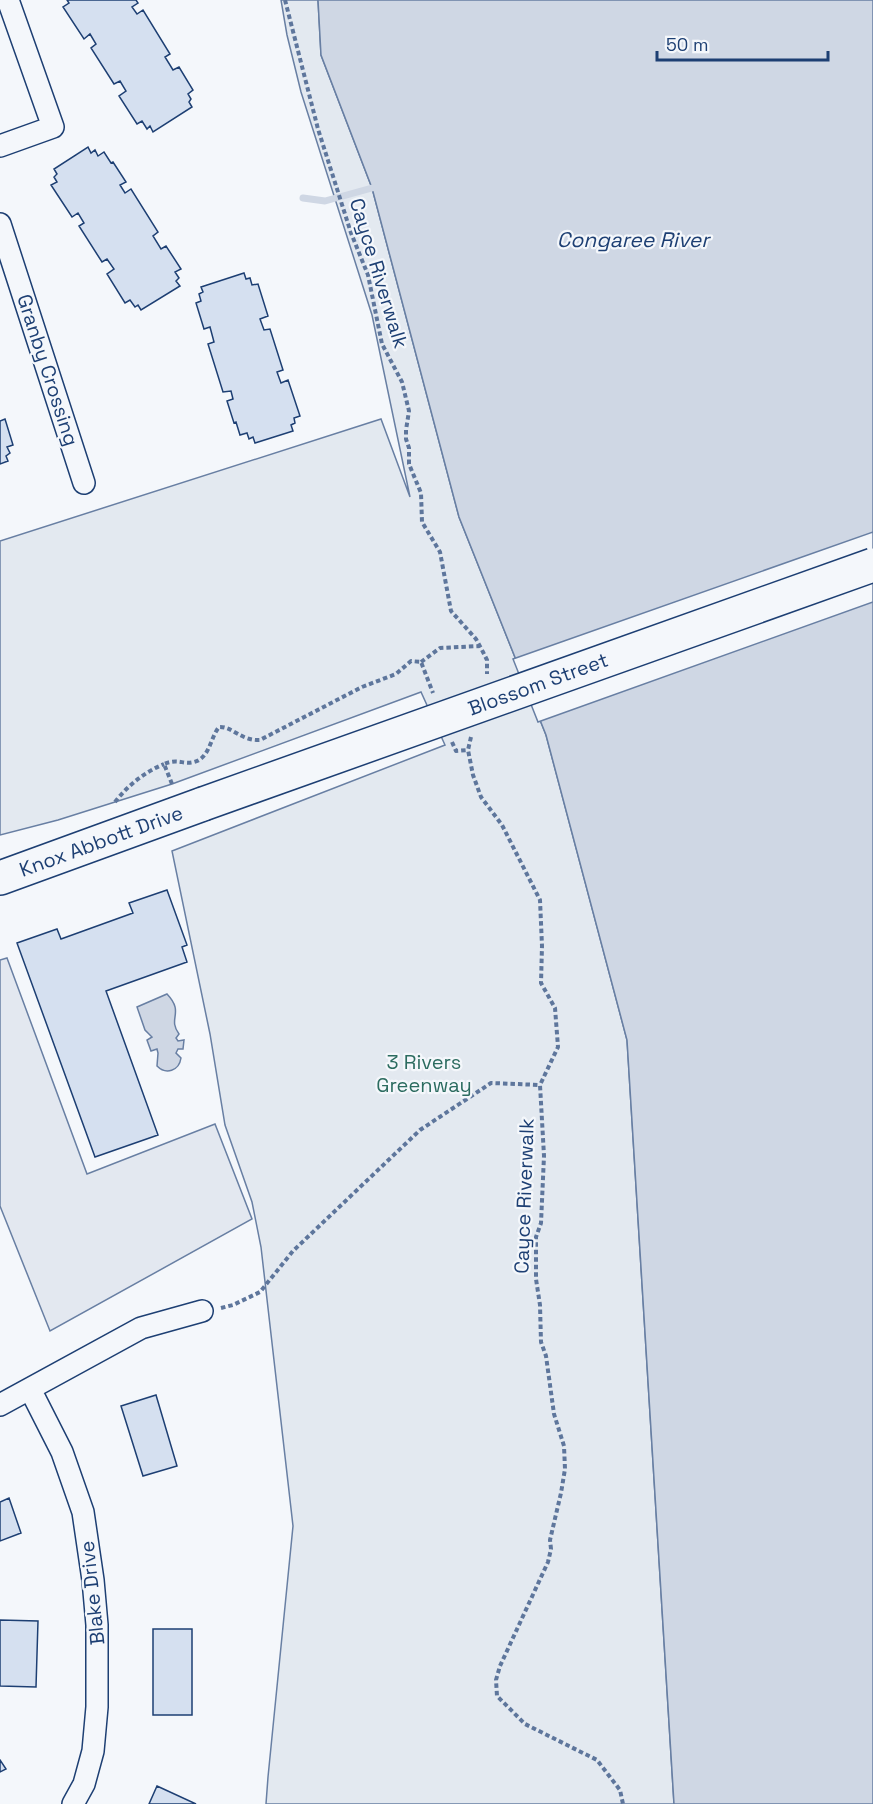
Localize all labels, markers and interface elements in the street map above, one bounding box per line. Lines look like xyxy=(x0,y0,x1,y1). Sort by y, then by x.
scale bar xyxy=(657,24,828,62)
text: 50 m xyxy=(666,33,708,56)
street label: Cayce Riverwalk xyxy=(344,195,414,351)
water label: Congaree River xyxy=(557,226,711,253)
street label: Granby Crossing xyxy=(11,291,85,449)
street label: Blossom Street xyxy=(464,647,612,721)
street label: Knox Abbott Drive xyxy=(16,799,186,883)
park label: 3 Rivers Greenway xyxy=(376,1049,472,1098)
street label: Cayce Riverwalk xyxy=(508,1118,540,1274)
street label: Blake Drive xyxy=(74,1540,110,1646)

